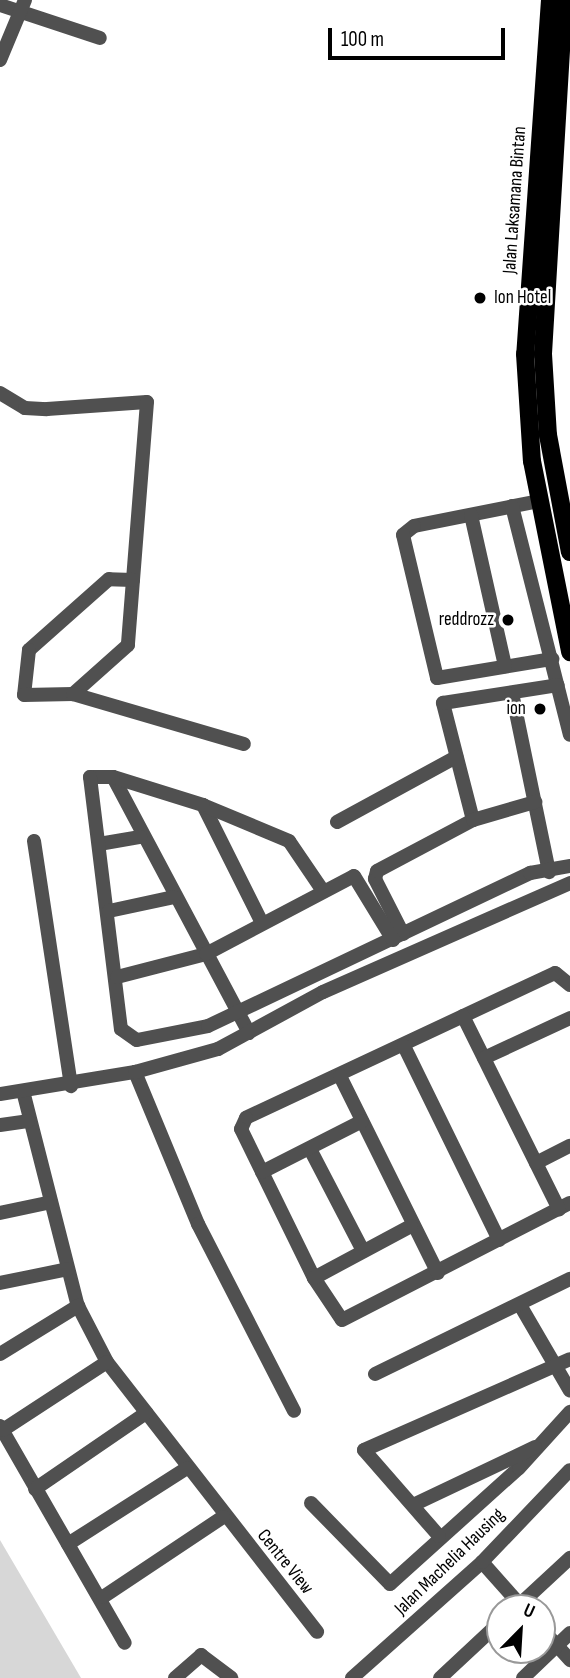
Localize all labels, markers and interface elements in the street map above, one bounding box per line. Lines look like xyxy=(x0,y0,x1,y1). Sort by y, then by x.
scale bar xyxy=(332,14,509,58)
text: 100 m xyxy=(341,27,384,52)
street label: Jalan Laksamana Bintan xyxy=(498,125,532,275)
place label: Ion Hotel xyxy=(494,287,551,309)
marker: Ion Hotel xyxy=(472,290,488,306)
place label: reddrozz xyxy=(439,609,494,631)
marker: reddrozz xyxy=(500,612,516,628)
place label: ion xyxy=(506,698,526,720)
marker: ion xyxy=(532,701,548,717)
street label: Jalan Machelia Hausing xyxy=(390,1504,510,1620)
street label: Centre View xyxy=(252,1525,318,1599)
north arrow xyxy=(486,1594,556,1664)
text: U xyxy=(520,1599,538,1624)

